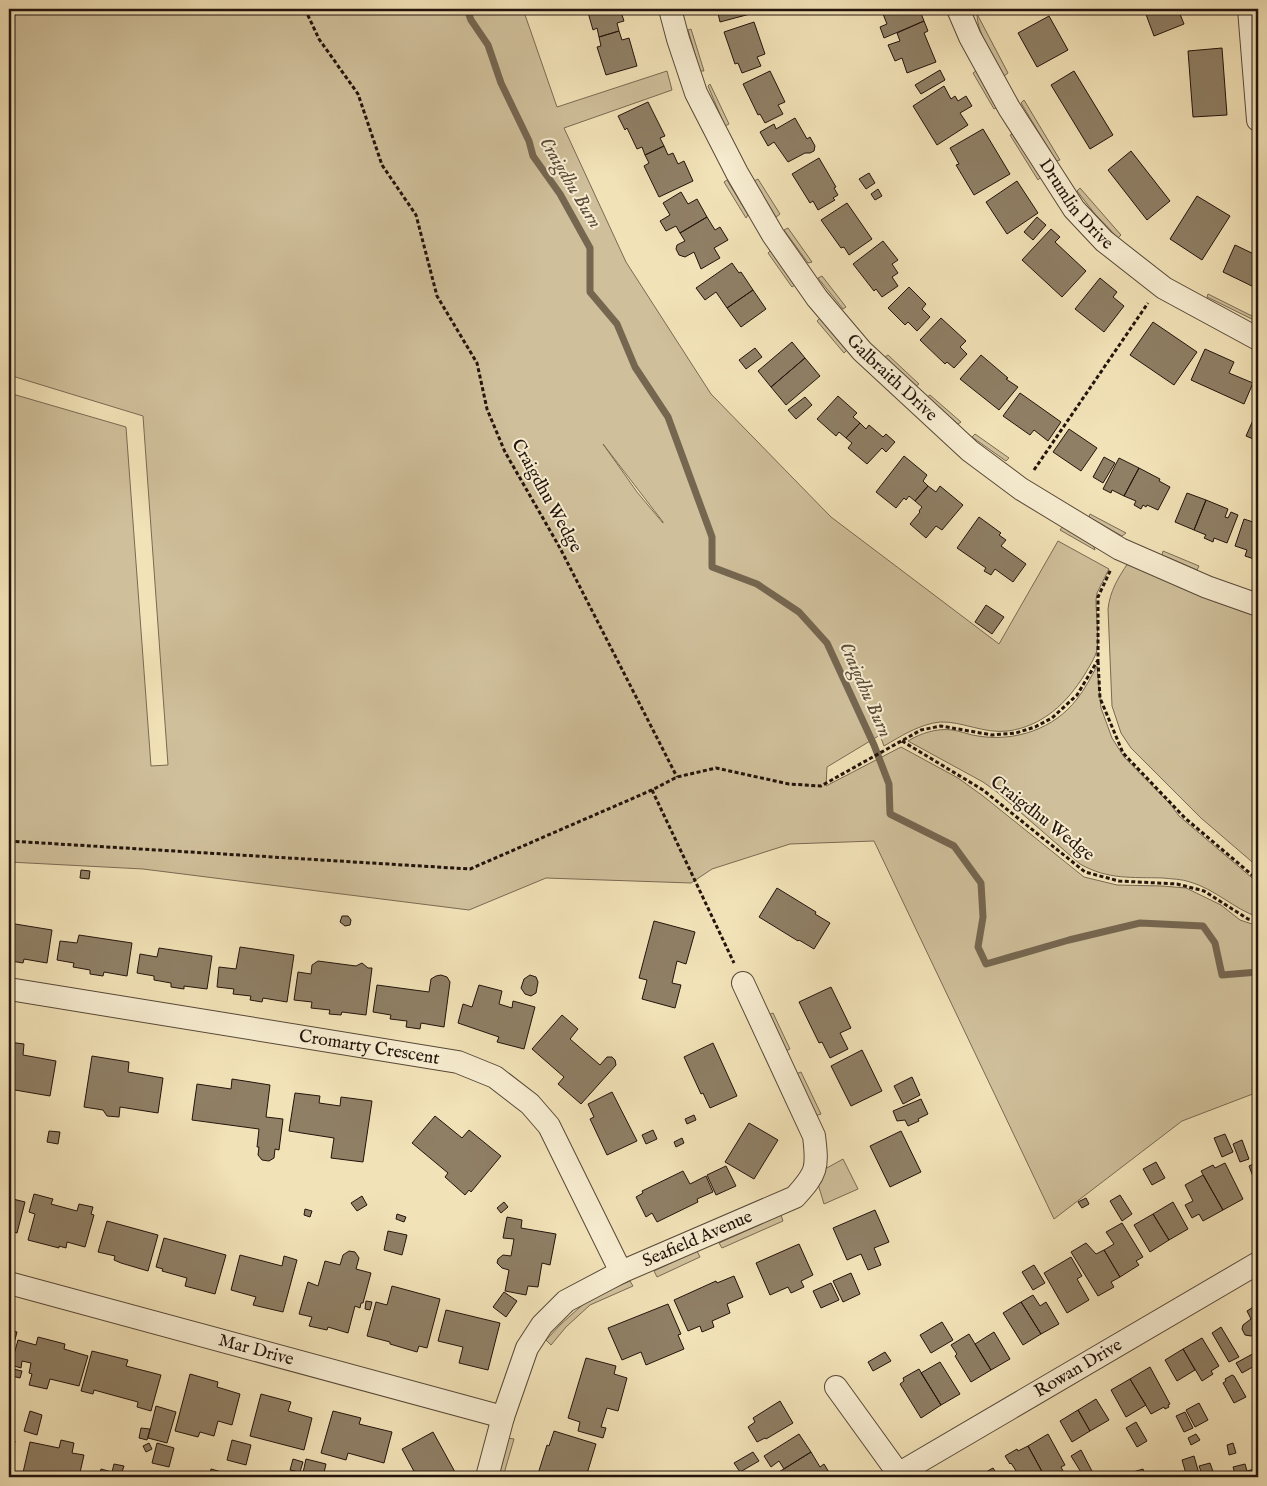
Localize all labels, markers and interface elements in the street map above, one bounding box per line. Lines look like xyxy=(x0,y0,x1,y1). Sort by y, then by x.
water label: Craigdhu Burn xyxy=(533,133,607,233)
street label: Drumlin Drive xyxy=(1033,155,1118,255)
street label: Galbraith Drive xyxy=(841,329,942,427)
street label: Craigdhu Wedge xyxy=(505,435,587,557)
water label: Craigdhu Burn xyxy=(833,638,897,742)
street label: Craigdhu Wedge xyxy=(985,771,1099,867)
street label: Cromarty Crescent xyxy=(297,1025,441,1070)
street label: Seafield Avenue xyxy=(639,1205,756,1273)
street label: Mar Drive xyxy=(216,1329,296,1371)
street label: Rowan Drive xyxy=(1030,1334,1126,1403)

